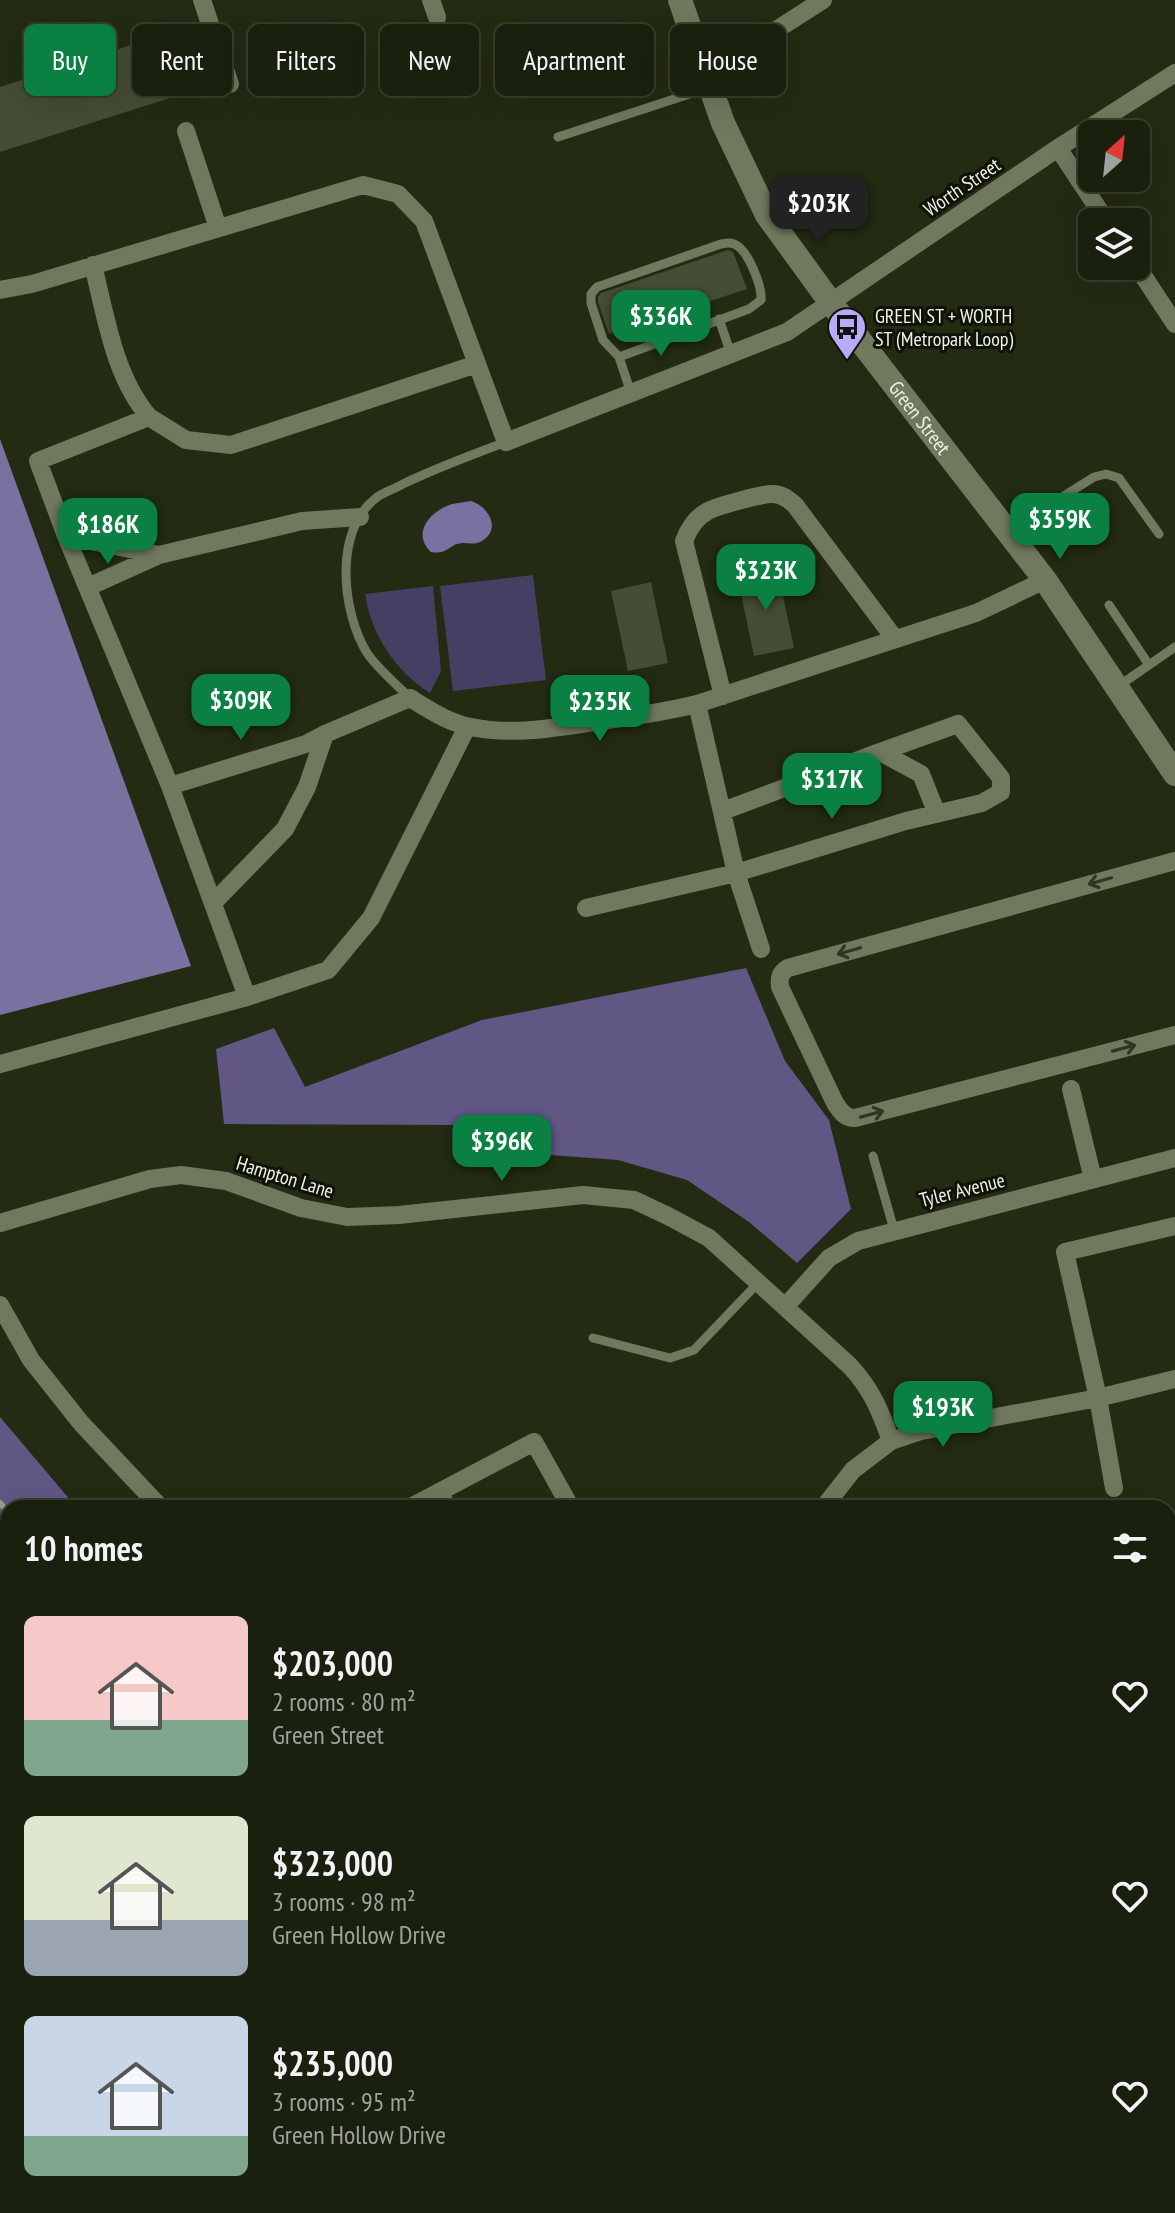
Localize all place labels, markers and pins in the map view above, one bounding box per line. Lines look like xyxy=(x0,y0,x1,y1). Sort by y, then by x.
pin: $203K xyxy=(763,177,875,245)
pin: $336K xyxy=(605,290,717,358)
place label: GREEN ST + WORTH ST (Metropark Loop) xyxy=(875,303,1013,352)
bus stop icon: GREEN ST + WORTH ST (Metropark Loop) xyxy=(826,306,868,361)
pin: $359K xyxy=(1004,493,1116,561)
pin: $186K xyxy=(52,498,164,566)
pin: $323K xyxy=(710,544,822,612)
pin: $309K xyxy=(185,674,297,742)
pin: $235K xyxy=(544,675,656,743)
pin: $317K xyxy=(776,753,888,821)
pin: $396K xyxy=(446,1115,558,1183)
pin: $193K xyxy=(887,1381,999,1449)

